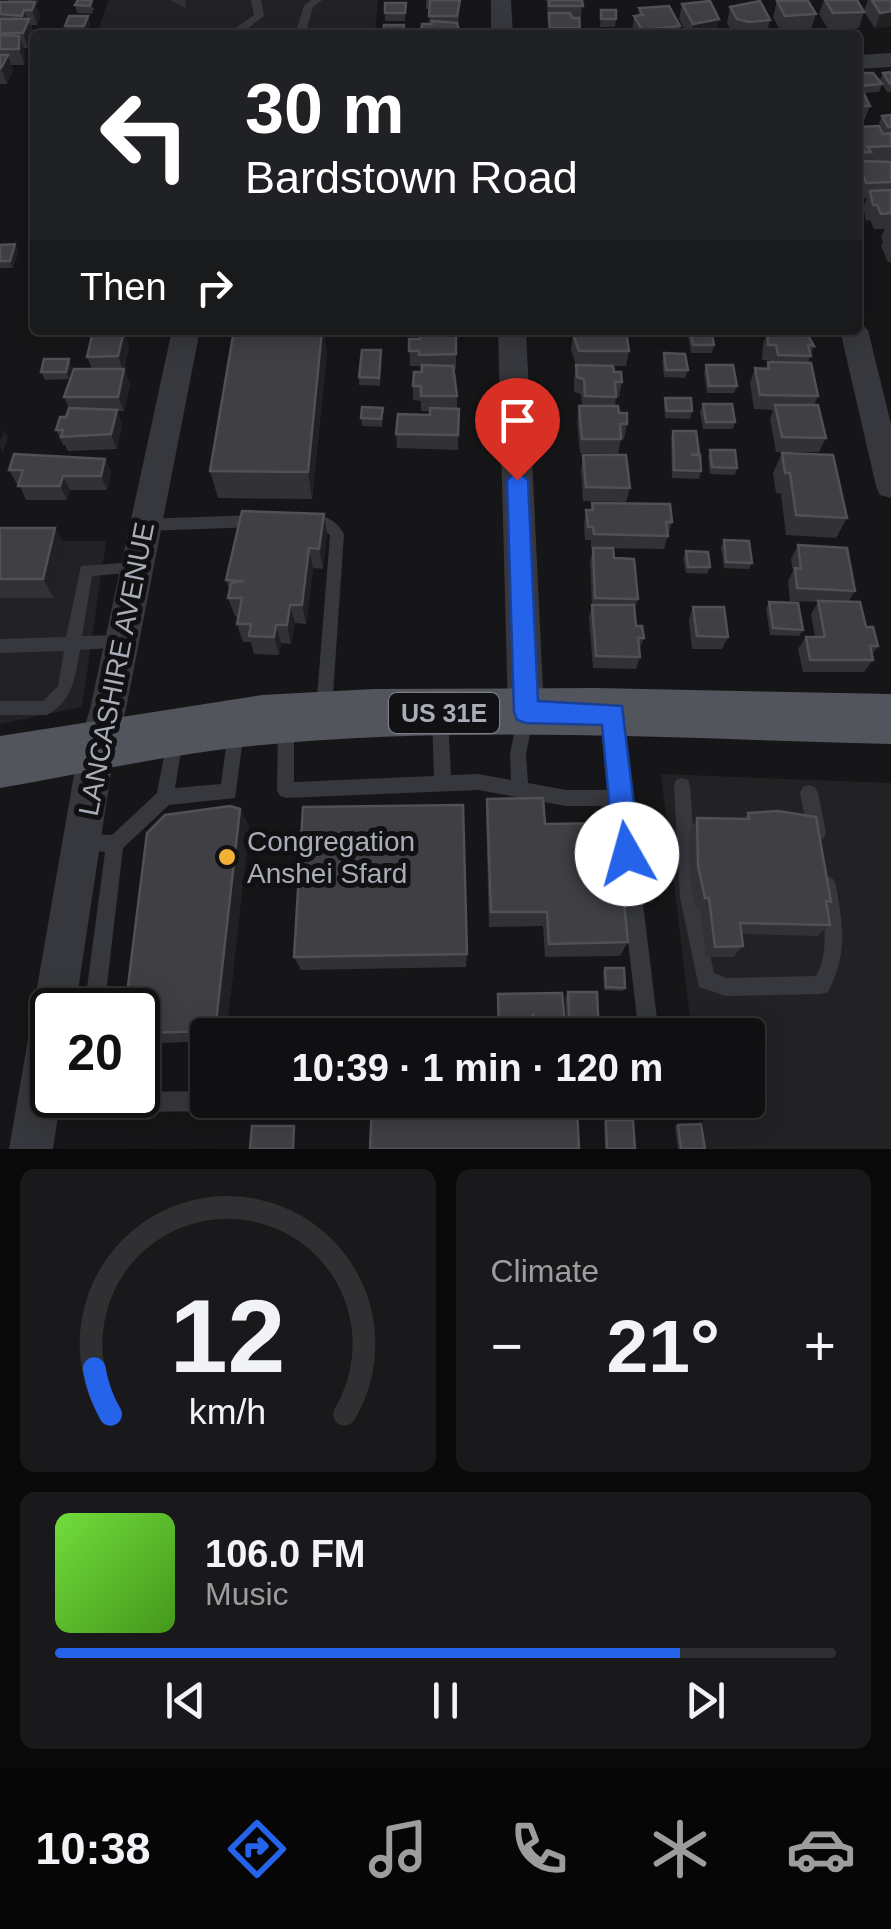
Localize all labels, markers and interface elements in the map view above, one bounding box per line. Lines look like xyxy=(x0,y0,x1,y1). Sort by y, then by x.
icon: left xyxy=(80,70,210,200)
text: 30 m xyxy=(245,70,405,148)
text: Bardstown Road xyxy=(245,152,578,203)
icon: right xyxy=(187,260,242,315)
text: Then xyxy=(80,266,167,308)
pin xyxy=(475,378,560,481)
icon: arrive xyxy=(490,393,545,448)
street label: LANCASHIRE AVENUE xyxy=(73,520,160,818)
road number: US 31E xyxy=(389,693,499,733)
position arrow xyxy=(575,802,679,906)
place label: Congregation Anshei Sfard xyxy=(247,826,415,889)
marker: Congregation Anshei Sfard xyxy=(216,846,238,868)
speed limit sign: 20 xyxy=(30,988,160,1118)
text: 10:39 · 1 min · 120 m xyxy=(292,1047,663,1089)
text: Climate xyxy=(491,1253,599,1289)
text: 12 xyxy=(170,1278,286,1394)
text: 21° xyxy=(607,1304,720,1388)
text: − xyxy=(491,1315,523,1377)
text: + xyxy=(804,1315,836,1377)
text: km/h xyxy=(189,1392,266,1432)
text: 106.0 FM xyxy=(205,1533,366,1575)
text: Music xyxy=(205,1576,289,1612)
icon: previous xyxy=(158,1673,213,1728)
icon: pause xyxy=(418,1673,473,1728)
icon: next xyxy=(678,1673,733,1728)
icon: directions xyxy=(222,1814,292,1884)
icon: music xyxy=(363,1814,433,1884)
icon: phone xyxy=(504,1814,574,1884)
icon: climate xyxy=(645,1814,715,1884)
icon: car xyxy=(786,1814,856,1884)
text: 10:38 xyxy=(35,1823,151,1874)

